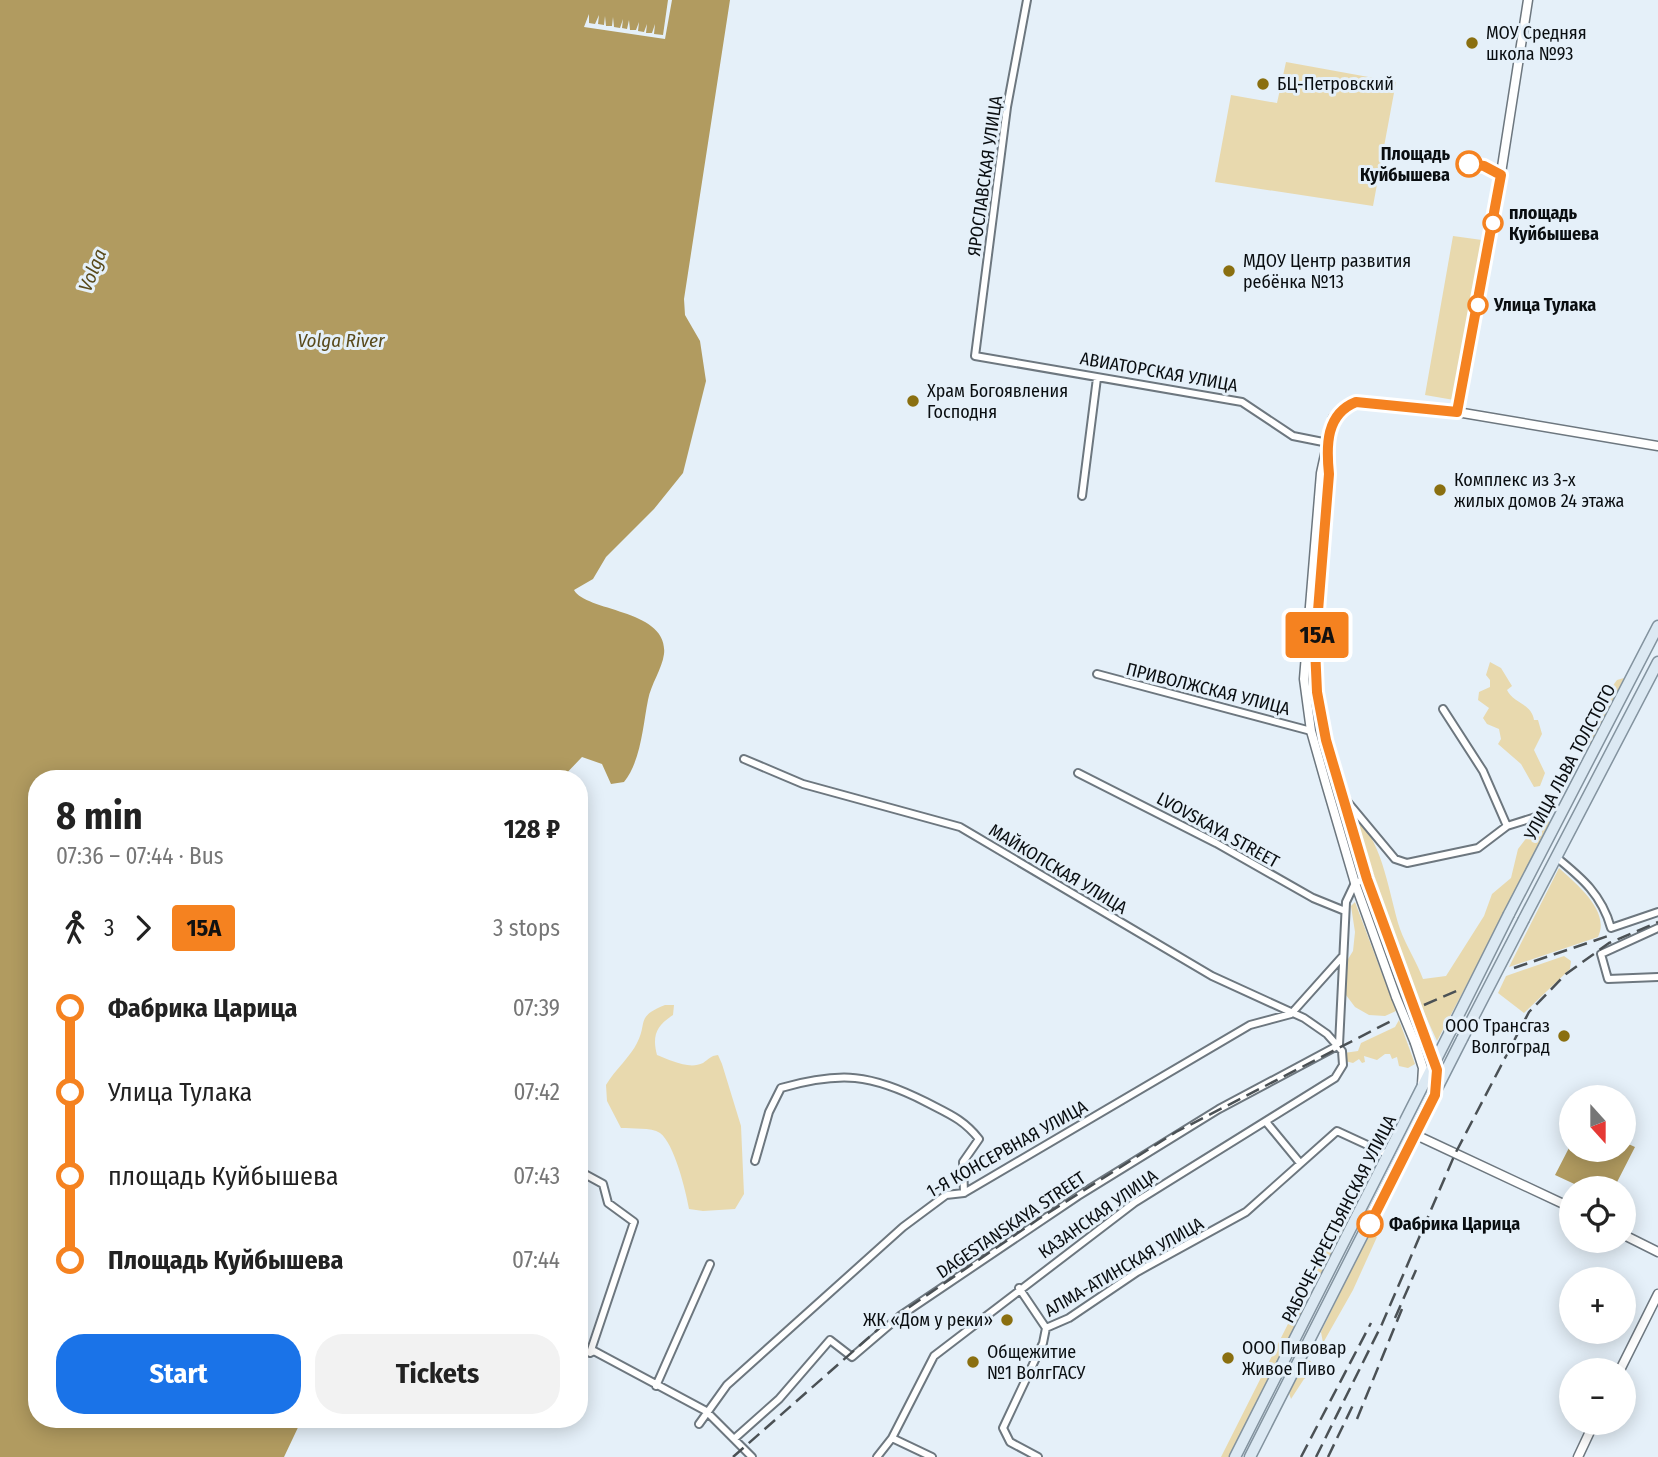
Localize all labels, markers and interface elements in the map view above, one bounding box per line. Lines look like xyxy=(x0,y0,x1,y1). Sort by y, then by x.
place label: МОУ Средняя школа №93 xyxy=(1486,22,1587,65)
marker: МОУ Средняя школа №93 xyxy=(1464,35,1480,51)
place label: БЦ-Петровский xyxy=(1277,73,1394,95)
marker: БЦ-Петровский xyxy=(1255,76,1271,92)
street label: ЯРОСЛАВСКАЯ УЛИЦА xyxy=(963,94,1007,258)
place label: Площадь Куйбышева xyxy=(1360,143,1450,186)
marker: Площадь Куйбышева xyxy=(1456,151,1482,177)
place label: площадь Куйбышева xyxy=(1509,202,1599,245)
marker: площадь Куйбышева xyxy=(1483,213,1503,233)
water label: Volga xyxy=(74,246,111,295)
place label: МДОУ Центр развития ребёнка №13 xyxy=(1243,250,1411,293)
marker: МДОУ Центр развития ребёнка №13 xyxy=(1221,263,1237,279)
place label: Улица Тулака xyxy=(1493,294,1596,316)
marker: Улица Тулака xyxy=(1468,295,1488,315)
water label: Volga River xyxy=(297,329,386,352)
street label: АВИАТОРСКАЯ УЛИЦА xyxy=(1078,347,1240,397)
place label: Храм Богоявления Господня xyxy=(927,380,1068,423)
marker: Храм Богоявления Господня xyxy=(905,393,921,409)
place label: Комплекс из 3-х жилых домов 24 этажа xyxy=(1454,469,1624,512)
marker: Комплекс из 3-х жилых домов 24 этажа xyxy=(1432,482,1448,498)
line badge: 15А xyxy=(1277,612,1357,658)
text: 15А xyxy=(1300,621,1334,649)
street label: ПРИВОЛЖСКАЯ УЛИЦА xyxy=(1124,658,1293,720)
street label: УЛИЦА ЛЬВА ТОЛСТОГО xyxy=(1519,680,1620,845)
street label: LVOVSKAYA STREET xyxy=(1153,787,1284,873)
text: 8 min xyxy=(56,793,143,839)
text: 128 ₽ xyxy=(504,814,560,845)
street label: МАЙКОПСКАЯ УЛИЦА xyxy=(985,819,1132,919)
text: 07:36 – 07:44 · Bus xyxy=(56,842,224,870)
icon: walk xyxy=(56,909,94,947)
icon: forward xyxy=(124,909,162,947)
text: 3 xyxy=(104,914,114,942)
text: 15А xyxy=(186,914,221,942)
text: 3 stops xyxy=(493,914,560,942)
text: Фабрика Царица xyxy=(108,993,297,1024)
text: 07:39 xyxy=(513,994,560,1022)
place label: ООО Трансгаз Волгоград xyxy=(1445,1015,1550,1058)
marker: ООО Трансгаз Волгоград xyxy=(1556,1028,1572,1044)
text: Улица Тулака xyxy=(108,1077,252,1108)
text: 07:42 xyxy=(513,1078,560,1106)
north arrow xyxy=(1559,1085,1636,1162)
map controls xyxy=(1559,1085,1636,1435)
street label: 1-Я КОНСЕРВНАЯ УЛИЦА xyxy=(923,1095,1092,1202)
street label: РАБОЧЕ-КРЕСТЬЯНСКАЯ УЛИЦА xyxy=(1277,1111,1401,1327)
text: площадь Куйбышева xyxy=(108,1161,339,1192)
text: 07:43 xyxy=(513,1162,560,1190)
street label: КАЗАНСКАЯ УЛИЦА xyxy=(1034,1164,1162,1263)
street label: DAGESTANSKAYA STREET xyxy=(932,1167,1090,1283)
button: locate xyxy=(1559,1176,1636,1253)
marker: Фабрика Царица xyxy=(1357,1211,1383,1237)
street label: АЛМА-АТИНСКАЯ УЛИЦА xyxy=(1041,1212,1208,1321)
place label: Фабрика Царица xyxy=(1389,1213,1520,1235)
text: Площадь Куйбышева xyxy=(108,1245,343,1276)
text: 07:44 xyxy=(512,1246,560,1274)
button: + xyxy=(1559,1267,1636,1344)
place label: ЖК «Дом у реки» xyxy=(863,1309,993,1331)
marker: ЖК «Дом у реки» xyxy=(999,1312,1015,1328)
button: Start xyxy=(56,1334,301,1414)
button: Tickets xyxy=(315,1334,560,1414)
place label: ООО Пивовар Живое Пиво xyxy=(1242,1337,1346,1380)
place label: Общежитие №1 ВолгГАСУ xyxy=(987,1341,1085,1384)
marker: ООО Пивовар Живое Пиво xyxy=(1220,1350,1236,1366)
marker: Общежитие №1 ВолгГАСУ xyxy=(965,1354,981,1370)
button: − xyxy=(1559,1358,1636,1435)

